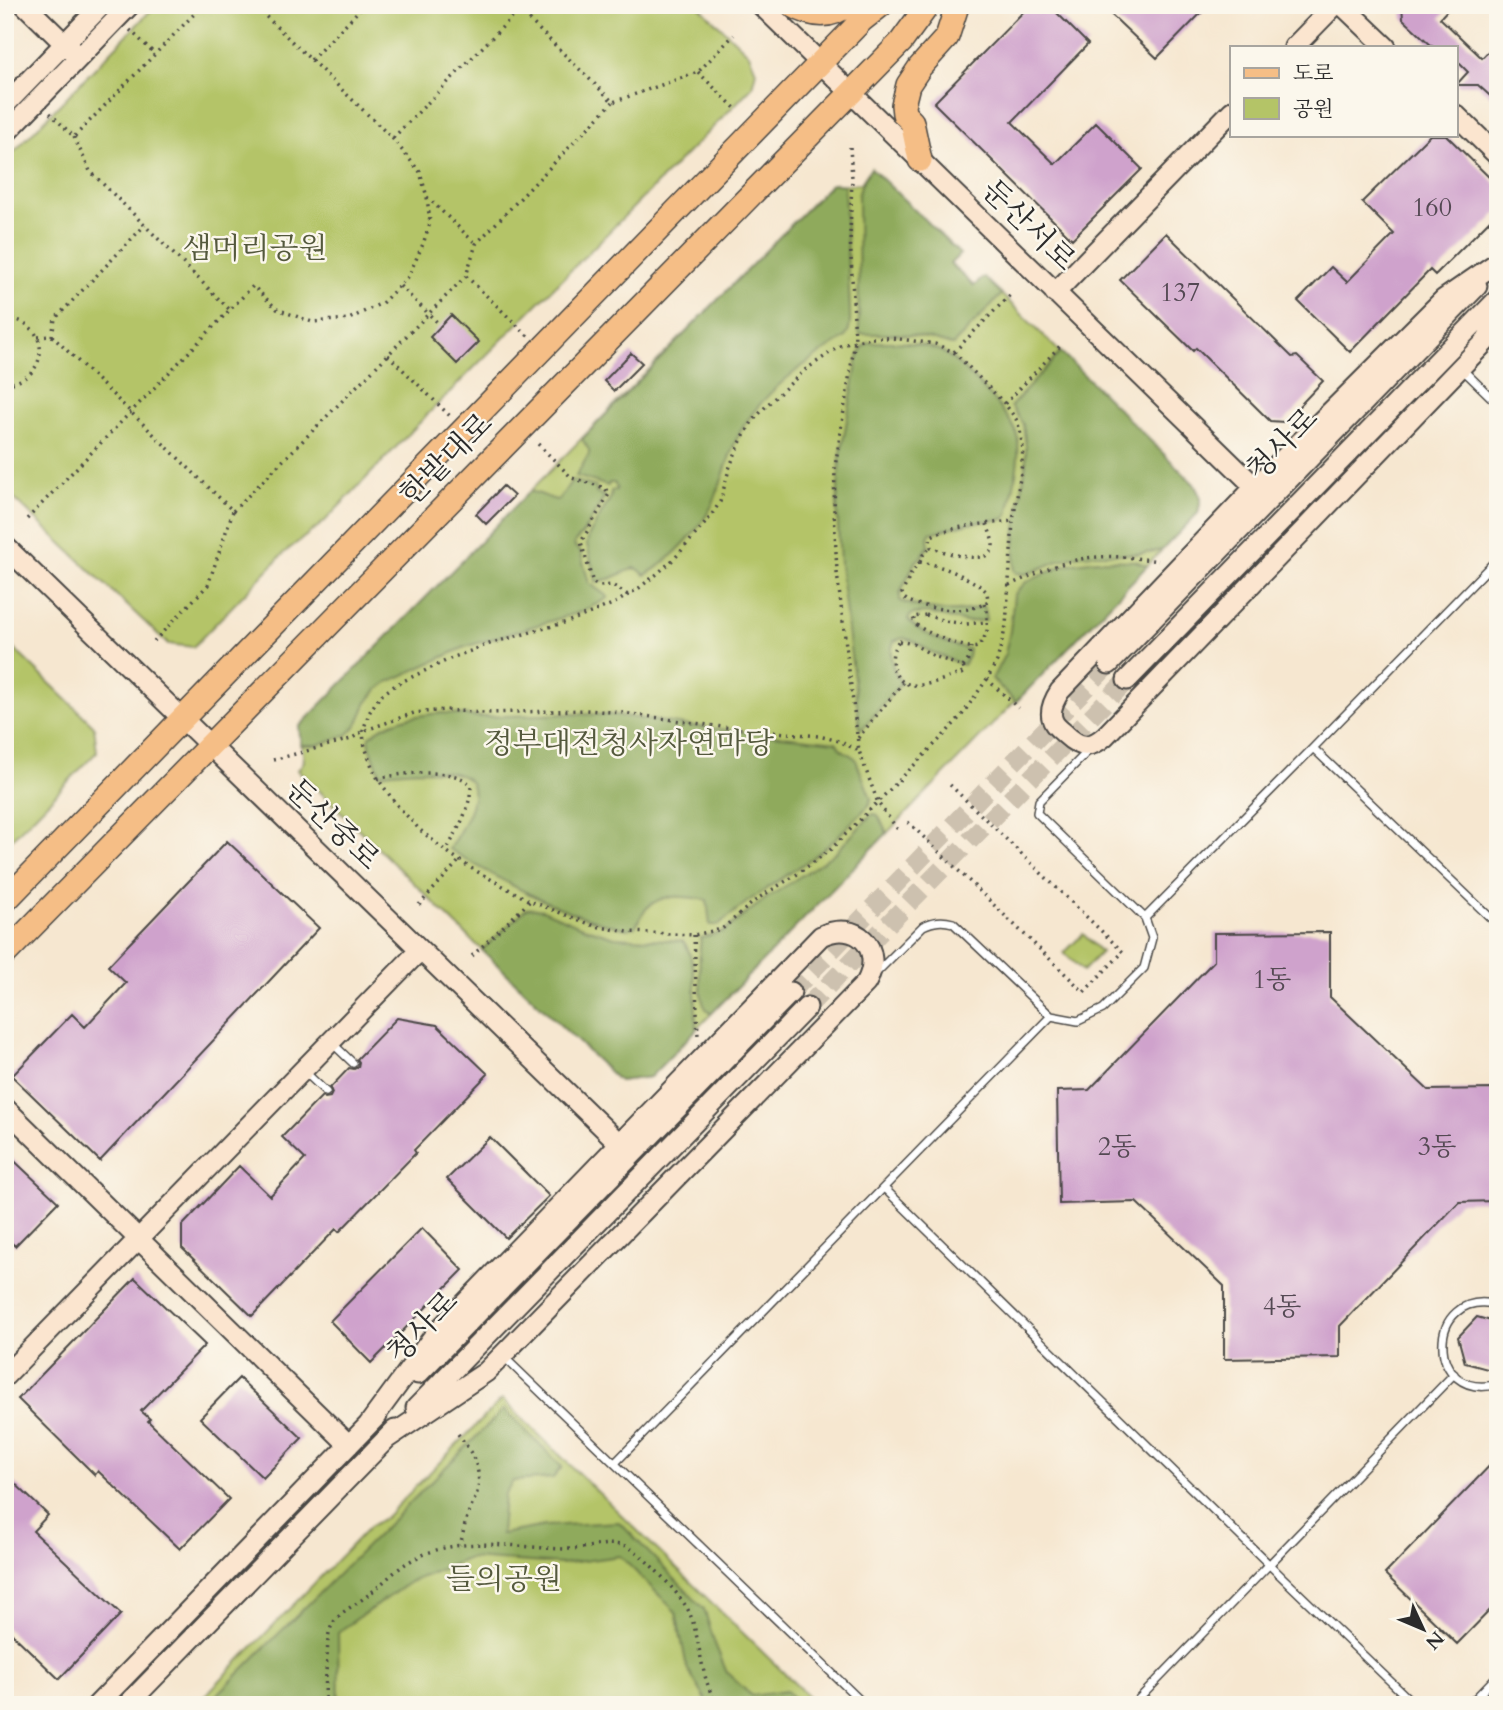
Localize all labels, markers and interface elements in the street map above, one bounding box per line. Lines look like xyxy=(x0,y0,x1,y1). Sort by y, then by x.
legend xyxy=(1230,46,1458,136)
text: 도로 xyxy=(1293,59,1334,88)
text: 공원 xyxy=(1293,95,1334,124)
street label: 둔산서로 xyxy=(973,170,1085,280)
house number: 160 xyxy=(1412,190,1452,225)
park label: 샘머리공원 xyxy=(183,228,327,269)
house number: 137 xyxy=(1160,275,1200,310)
street label: 청사로 xyxy=(1237,399,1327,490)
street label: 한밭대로 xyxy=(391,404,502,515)
park label: 정부대전청사자연마당 xyxy=(484,723,774,764)
street label: 둔산중로 xyxy=(277,769,389,879)
house number: 1동 xyxy=(1253,962,1291,997)
house number: 2동 xyxy=(1098,1129,1136,1164)
house number: 3동 xyxy=(1418,1129,1456,1164)
street label: 청사로 xyxy=(377,1282,467,1373)
house number: 4동 xyxy=(1263,1289,1301,1324)
park label: 들의공원 xyxy=(446,1559,562,1600)
north arrow xyxy=(1388,1594,1458,1664)
text: N xyxy=(1419,1625,1450,1655)

